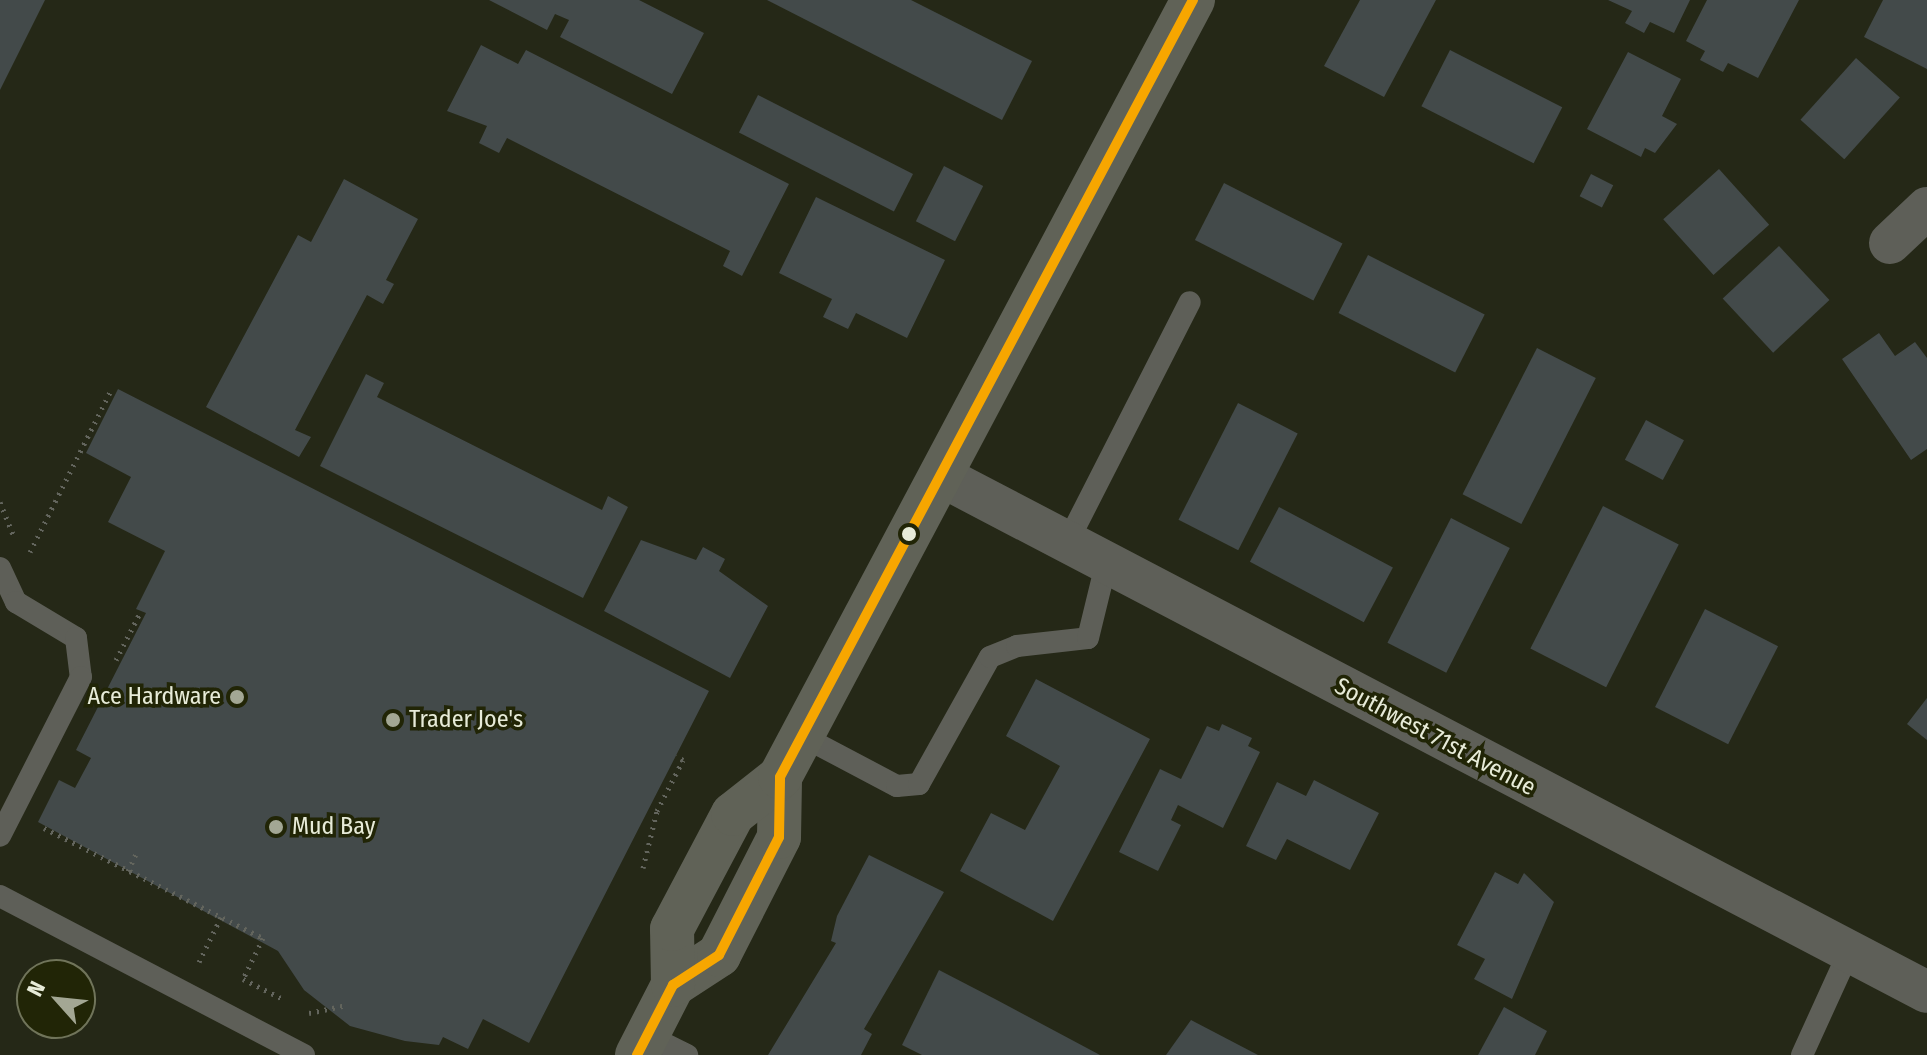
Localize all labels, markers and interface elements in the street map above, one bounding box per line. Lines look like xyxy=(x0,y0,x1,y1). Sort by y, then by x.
unlabelled marker xyxy=(901,526,917,542)
street label: Southwest 71st Avenue xyxy=(1330,672,1540,802)
place label: Ace Hardware xyxy=(87,683,221,711)
marker: Ace Hardware xyxy=(228,688,246,706)
place label: Trader Joe's xyxy=(409,706,523,734)
marker: Trader Joe's xyxy=(384,711,402,729)
place label: Mud Bay xyxy=(292,813,375,841)
marker: Mud Bay xyxy=(267,818,285,836)
north arrow xyxy=(16,959,96,1039)
text: N xyxy=(21,977,51,1001)

